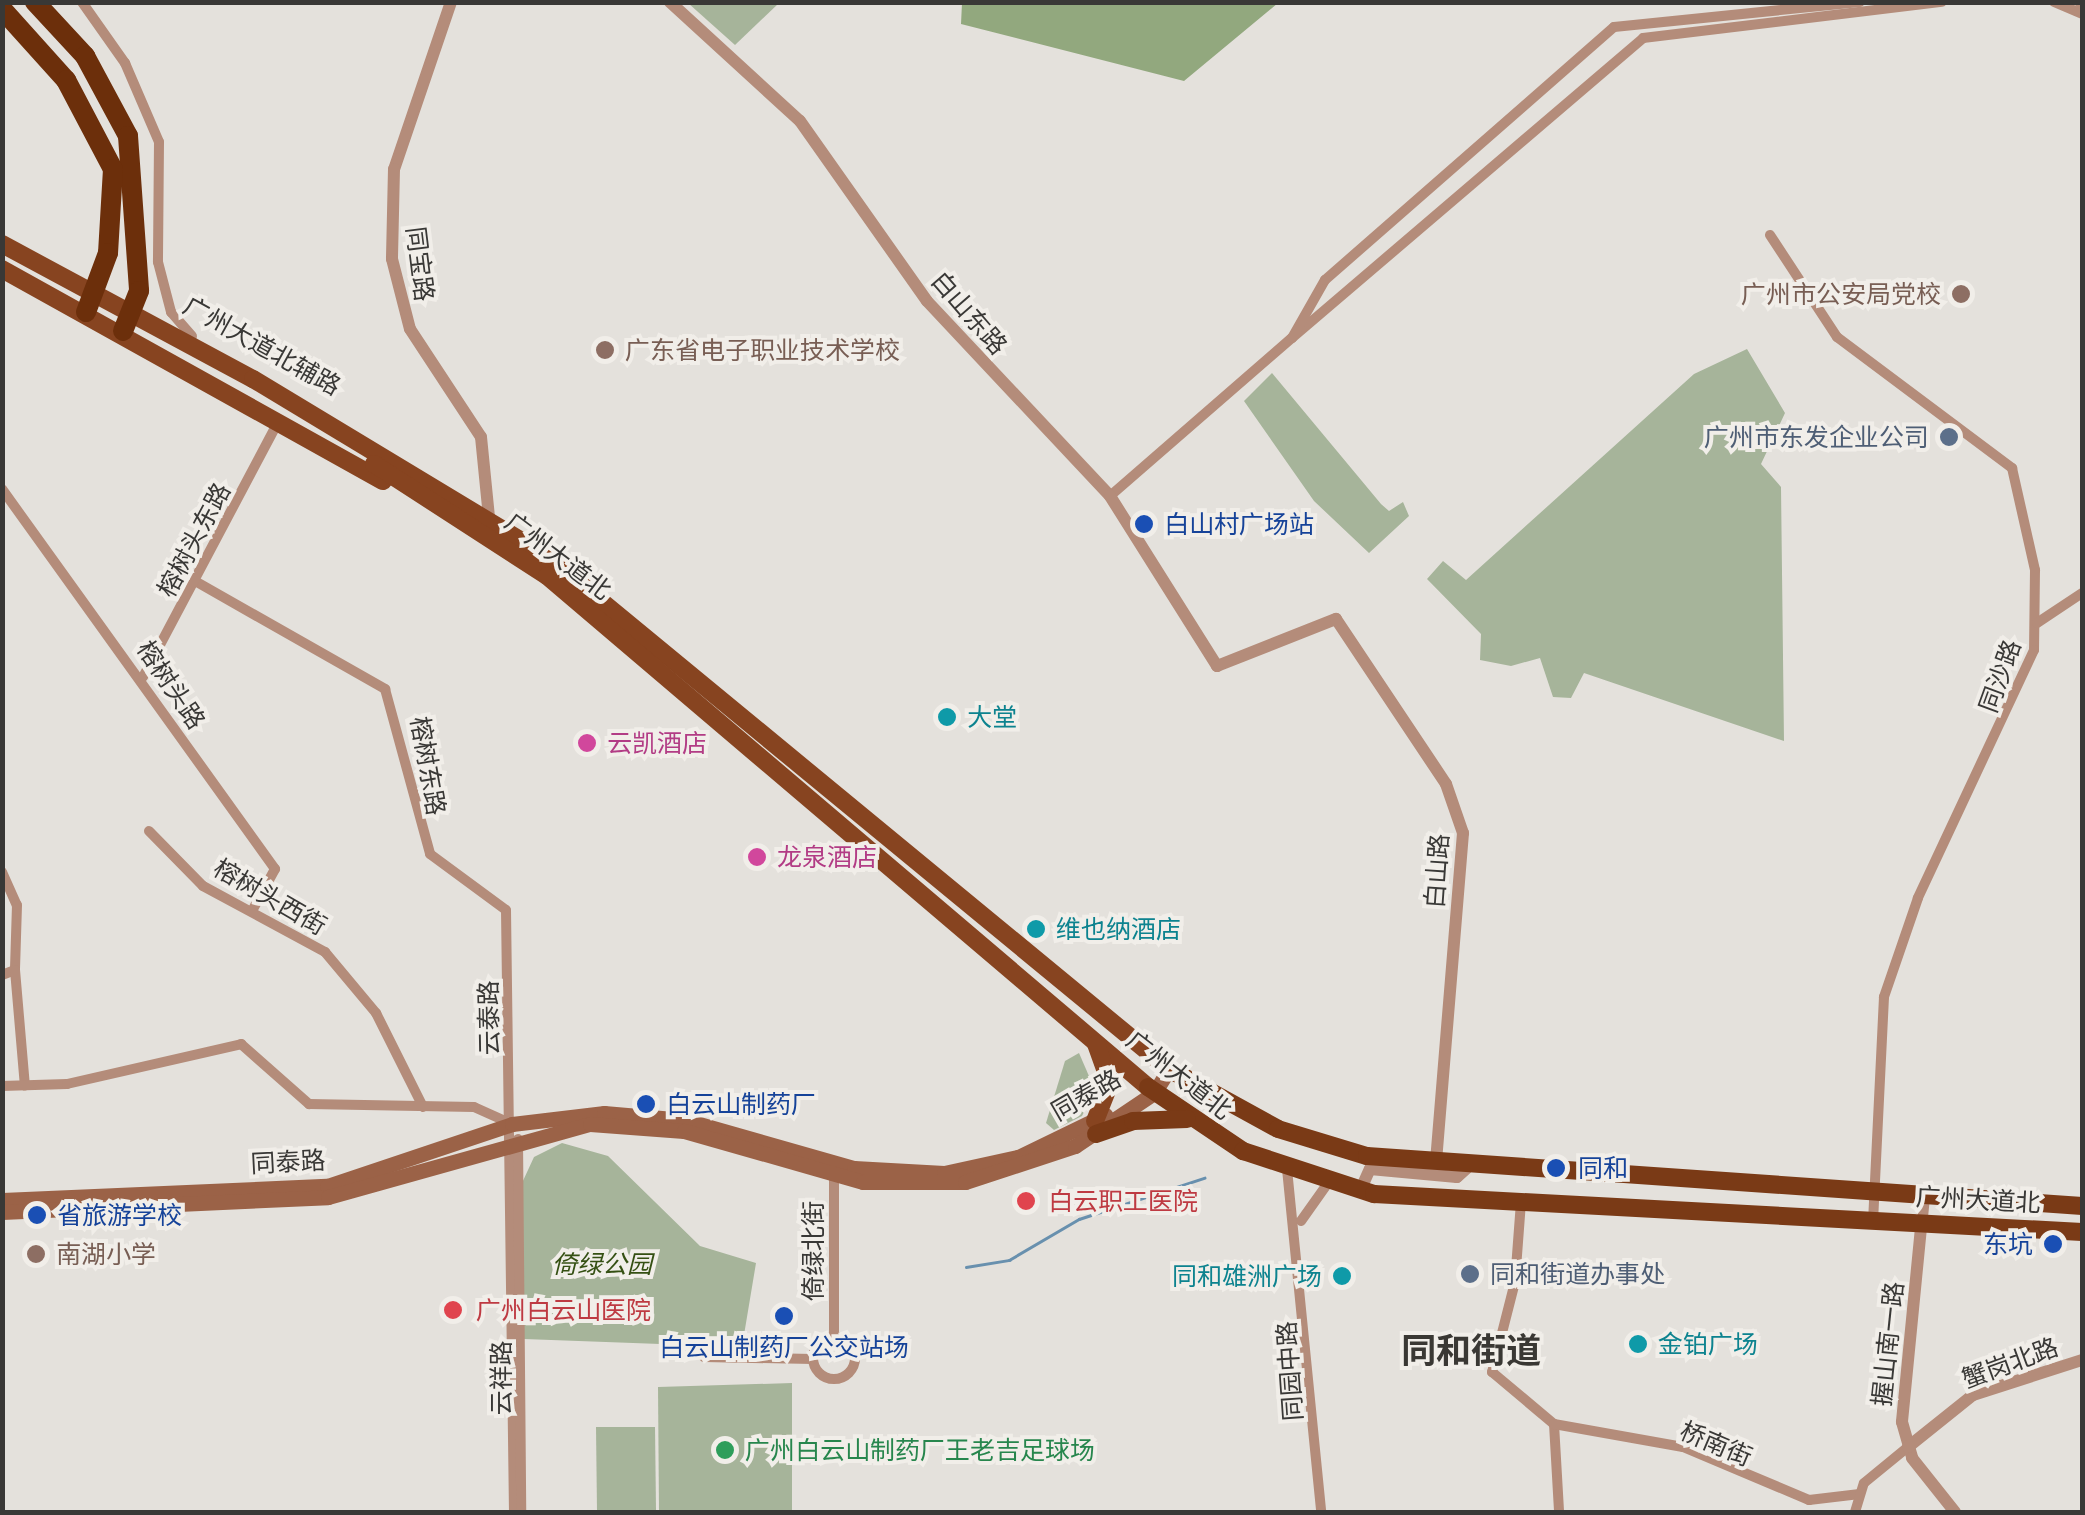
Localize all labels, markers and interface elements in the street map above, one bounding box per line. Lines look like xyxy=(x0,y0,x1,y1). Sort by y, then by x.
street label: 同宝路 xyxy=(401,225,439,303)
street label: 白山东路 xyxy=(925,265,1013,361)
place label: 广州市公安局党校 xyxy=(1741,279,1941,309)
marker: 广州市公安局党校 xyxy=(1950,283,1972,305)
street label: 广州大道北辅路 xyxy=(178,290,346,402)
place label: 广东省电子职业技术学校 xyxy=(625,335,900,365)
marker: 广东省电子职业技术学校 xyxy=(594,339,616,361)
place label: 广州市东发企业公司 xyxy=(1704,422,1929,452)
marker: 广州市东发企业公司 xyxy=(1938,426,1960,448)
street label: 榕树头东路 xyxy=(151,478,237,602)
street label: 广州大道北 xyxy=(499,506,617,606)
place label: 白山村广场站 xyxy=(1164,509,1314,539)
marker: 白山村广场站 xyxy=(1133,513,1155,535)
street label: 榕树头路 xyxy=(131,635,211,735)
street label: 同沙路 xyxy=(1973,636,2027,716)
place label: 大堂 xyxy=(967,702,1017,732)
marker: 大堂 xyxy=(936,706,958,728)
street label: 榕树东路 xyxy=(405,714,451,818)
place label: 云凯酒店 xyxy=(607,728,707,758)
marker: 云凯酒店 xyxy=(576,732,598,754)
street label: 白山路 xyxy=(1419,833,1455,909)
place label: 龙泉酒店 xyxy=(777,842,877,872)
marker: 龙泉酒店 xyxy=(746,846,768,868)
street label: 榕树头西街 xyxy=(208,853,332,941)
place label: 维也纳酒店 xyxy=(1056,914,1181,944)
marker: 维也纳酒店 xyxy=(1025,918,1047,940)
street label: 云泰路 xyxy=(473,980,505,1056)
street label: 广州大道北 xyxy=(1121,1025,1237,1125)
street label: 同泰路 xyxy=(1046,1063,1126,1127)
place label: 白云山制药厂 xyxy=(666,1089,816,1119)
marker: 白云山制药厂 xyxy=(635,1093,657,1115)
street label: 同泰路 xyxy=(250,1145,326,1179)
place label: 同和 xyxy=(1578,1153,1628,1183)
marker: 同和 xyxy=(1543,1155,1569,1181)
street label: 广州大道北 xyxy=(1915,1182,2041,1218)
place label: 白云职工医院 xyxy=(1048,1186,1198,1216)
marker: 白云职工医院 xyxy=(1013,1188,1039,1214)
place label: 省旅游学校 xyxy=(57,1200,182,1230)
street label: 倚绿北街 xyxy=(798,1201,828,1301)
marker: 省旅游学校 xyxy=(26,1204,48,1226)
place label: 东坑 xyxy=(1983,1229,2033,1259)
marker: 东坑 xyxy=(2042,1233,2064,1255)
place label: 南湖小学 xyxy=(56,1239,156,1269)
marker: 南湖小学 xyxy=(25,1243,47,1265)
park label: 倚绿公园 xyxy=(552,1249,652,1279)
place label: 同和街道办事处 xyxy=(1490,1259,1665,1289)
place label: 同和雄洲广场 xyxy=(1172,1261,1322,1291)
marker: 同和街道办事处 xyxy=(1459,1263,1481,1285)
marker: 同和雄洲广场 xyxy=(1331,1265,1353,1287)
street label: 握山南一路 xyxy=(1867,1280,1909,1408)
place label: 广州白云山医院 xyxy=(476,1295,651,1325)
marker: 广州白云山医院 xyxy=(440,1297,466,1323)
marker: 白云山制药厂公交站场 xyxy=(773,1305,795,1327)
street label: 同园中路 xyxy=(1272,1320,1308,1422)
place label: 金铂广场 xyxy=(1658,1329,1758,1359)
district label: 同和街道 xyxy=(1401,1330,1541,1372)
place label: 白云山制药厂公交站场 xyxy=(659,1332,909,1362)
street label: 蟹岗北路 xyxy=(1958,1332,2062,1394)
marker: 金铂广场 xyxy=(1627,1333,1649,1355)
street label: 云祥路 xyxy=(486,1341,516,1415)
street label: 桥南街 xyxy=(1676,1416,1756,1472)
place label: 广州白云山制药厂王老吉足球场 xyxy=(745,1435,1095,1465)
marker: 广州白云山制药厂王老吉足球场 xyxy=(714,1439,736,1461)

